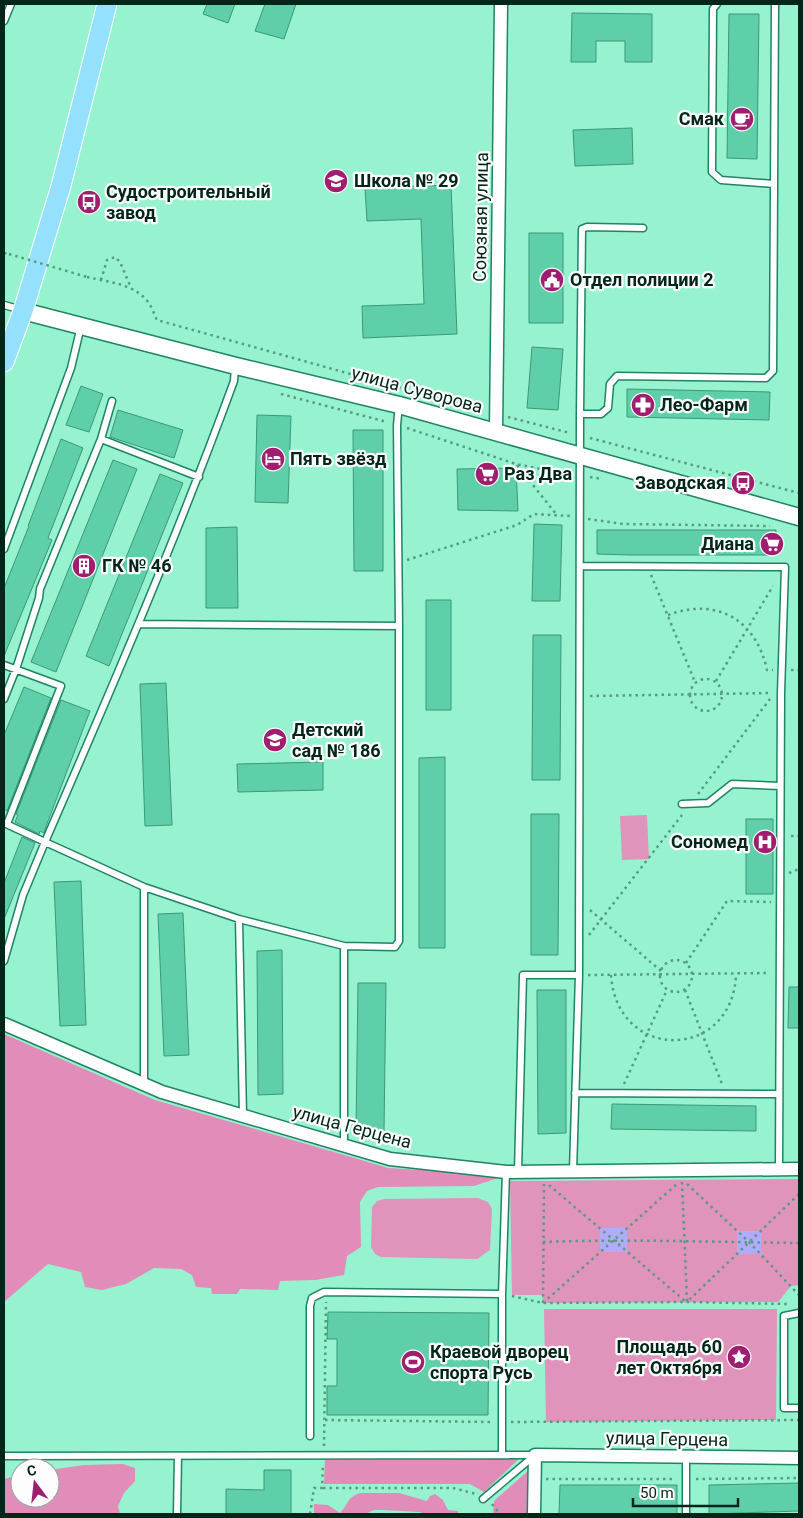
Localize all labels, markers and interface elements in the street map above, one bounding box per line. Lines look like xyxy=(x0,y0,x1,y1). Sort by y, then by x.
cafe icon: Смак xyxy=(729,106,755,132)
place label: Смак xyxy=(679,108,725,129)
street label: Союзная улица xyxy=(469,152,492,282)
school or university icon: Школа № 29 xyxy=(323,168,349,194)
place label: Школа № 29 xyxy=(354,170,459,191)
place label: Судостроительный завод xyxy=(106,181,271,223)
bus stop icon: Судостроительный завод xyxy=(76,189,102,215)
public building icon: Отдел полиции 2 xyxy=(539,267,565,293)
place label: Отдел полиции 2 xyxy=(570,269,714,290)
street label: улица Суворова xyxy=(349,362,485,417)
pharmacy icon: Лео-Фарм xyxy=(630,392,656,418)
place label: Лео-Фарм xyxy=(660,394,748,415)
hotel icon: Пять звёзд xyxy=(260,446,286,472)
place label: Пять звёзд xyxy=(290,448,387,469)
supermarket icon: Раз Два xyxy=(474,461,500,487)
place label: Раз Два xyxy=(504,463,572,484)
bus stop icon: Заводская xyxy=(730,470,756,496)
place label: Заводская xyxy=(635,472,726,493)
supermarket icon: Диана xyxy=(759,531,785,557)
place label: Диана xyxy=(701,533,754,554)
building icon: ГК № 46 xyxy=(71,553,97,579)
place label: ГК № 46 xyxy=(102,555,172,576)
place label: Детский сад № 186 xyxy=(292,719,381,761)
school or university icon: Детский сад № 186 xyxy=(262,727,288,753)
hospital icon: Сономед xyxy=(752,829,778,855)
place label: Сономед xyxy=(671,831,749,852)
street label: улица Герцена xyxy=(290,1101,414,1152)
place label: Площадь 60 лет Октября xyxy=(616,1336,722,1378)
place label: Краевой дворец спорта Русь xyxy=(430,1341,569,1383)
place icon: Площадь 60 лет Октября xyxy=(726,1344,752,1370)
sports icon: Краевой дворец спорта Русь xyxy=(400,1349,426,1375)
street label: улица Герцена xyxy=(606,1427,728,1450)
north arrow xyxy=(10,1458,60,1508)
text: С xyxy=(25,1462,38,1479)
scale bar xyxy=(633,1476,738,1508)
text: 50 m xyxy=(640,1484,674,1502)

